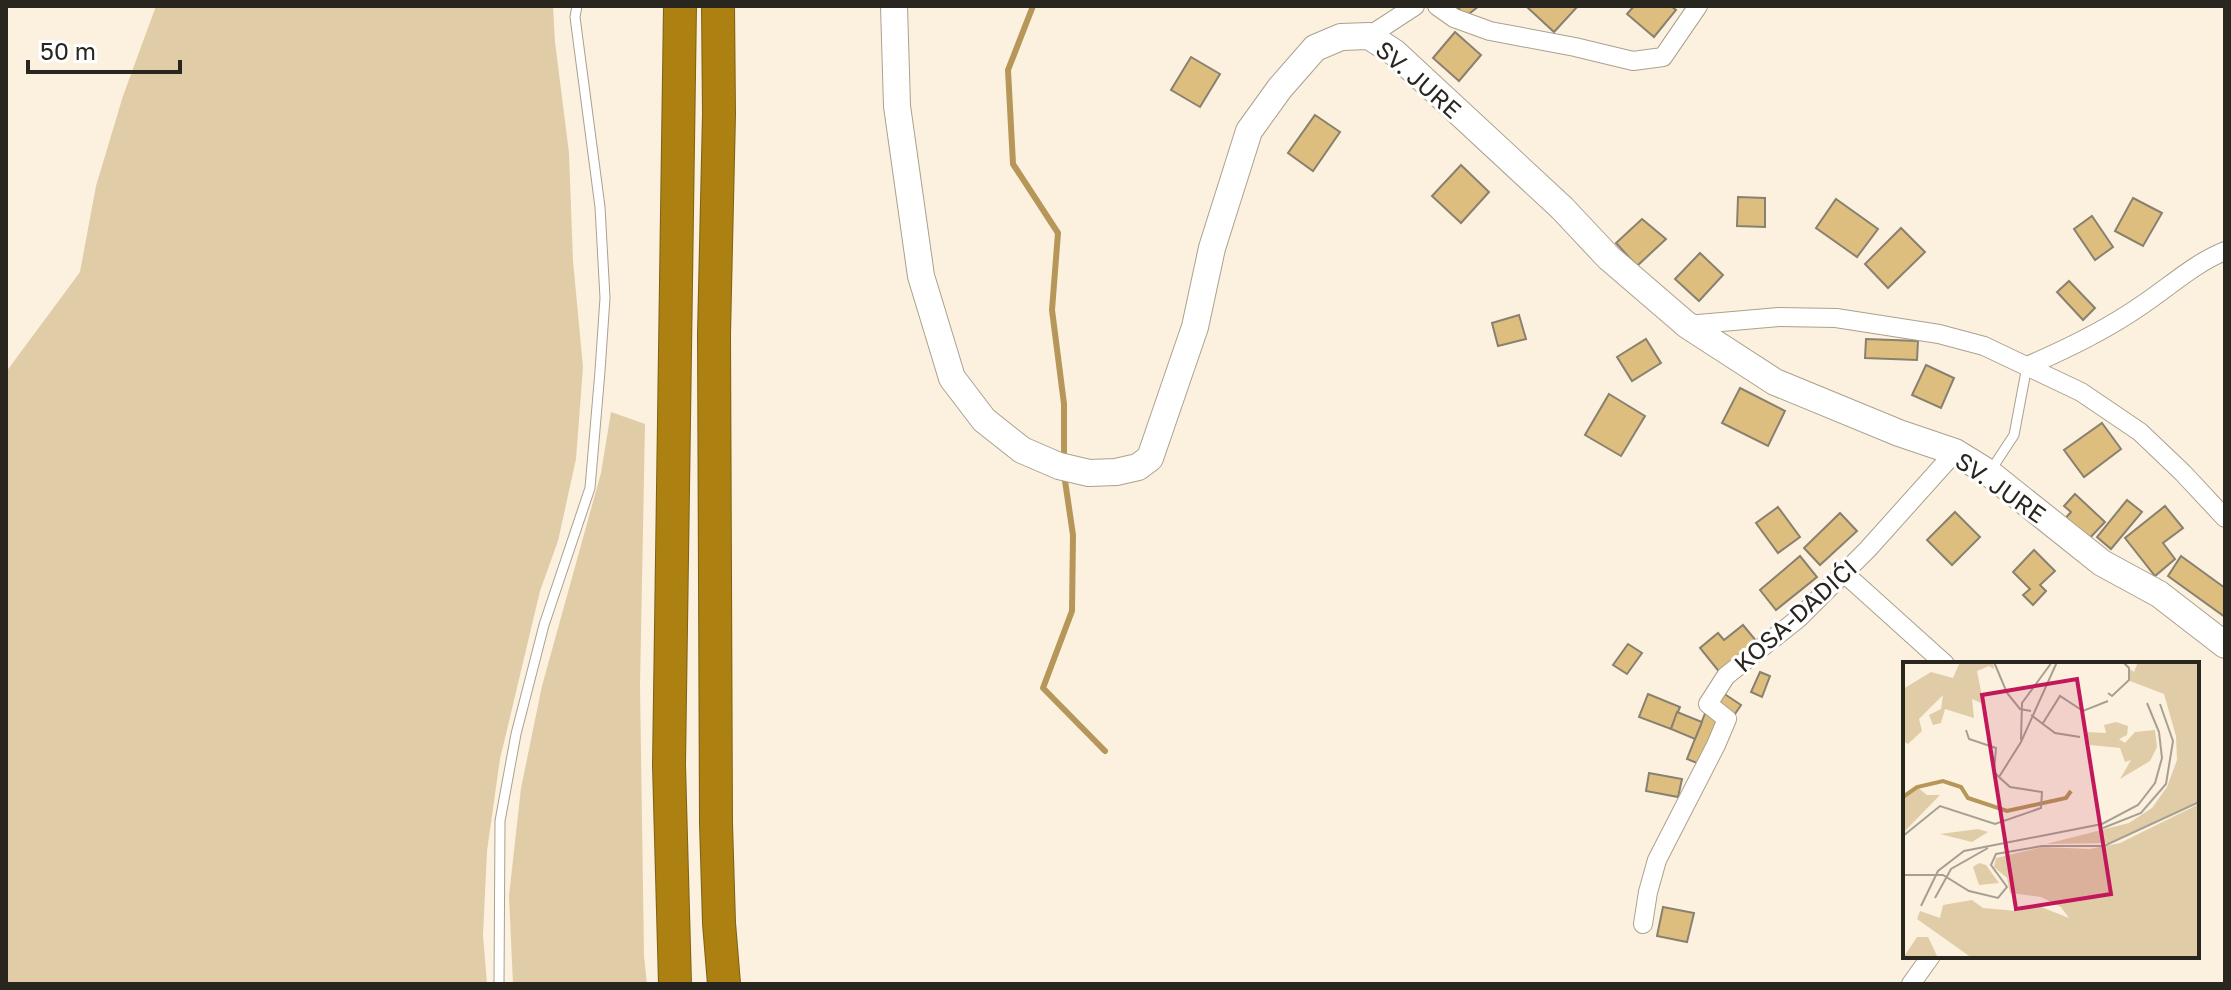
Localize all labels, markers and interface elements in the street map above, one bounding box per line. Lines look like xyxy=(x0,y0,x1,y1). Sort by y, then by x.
scale bar xyxy=(28,24,180,74)
street label: SV. JURE xyxy=(1370,34,1468,124)
text: 50 m xyxy=(40,36,96,65)
street label: SV. JURE xyxy=(1950,445,2052,529)
street label: KOSA-DADIĆI xyxy=(1728,552,1862,678)
inset map xyxy=(1903,662,2199,958)

